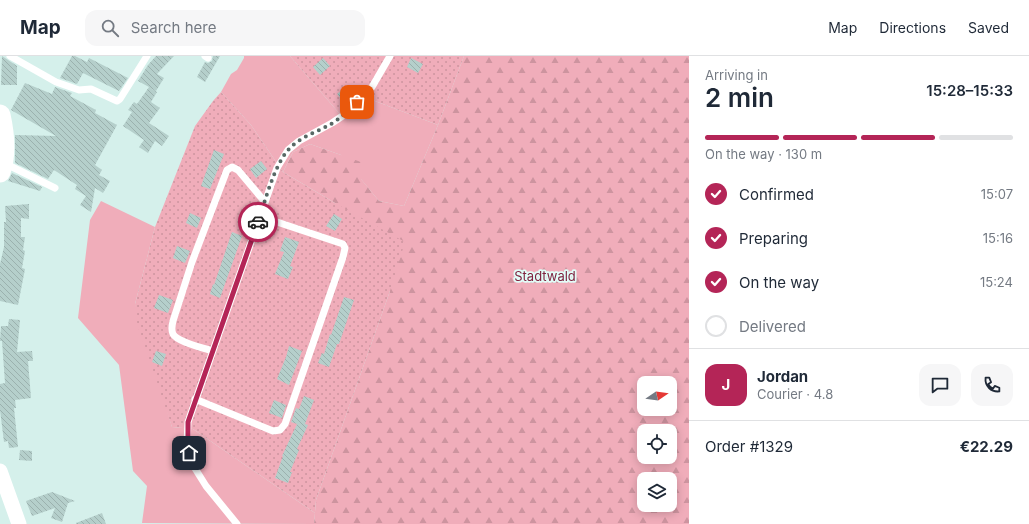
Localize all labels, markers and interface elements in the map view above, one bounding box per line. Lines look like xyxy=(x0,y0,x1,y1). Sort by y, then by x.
search box xyxy=(85,10,365,46)
text: Map xyxy=(20,16,61,39)
icon: search xyxy=(99,17,121,39)
text: Search here xyxy=(131,18,216,37)
text: Map xyxy=(828,19,857,36)
text: Directions xyxy=(879,19,946,36)
text: Saved xyxy=(968,19,1009,36)
text: Arriving in xyxy=(705,67,768,83)
text: 15:28–15:33 xyxy=(926,81,1013,100)
text: 2 min xyxy=(705,82,774,113)
pin xyxy=(340,85,374,119)
icon: bag xyxy=(346,91,368,113)
text: On the way · 130 m xyxy=(705,146,822,162)
icon: check xyxy=(705,183,727,205)
text: Confirmed xyxy=(739,185,814,204)
text: 15:07 xyxy=(981,186,1013,202)
courier xyxy=(238,202,278,242)
icon: car xyxy=(247,211,269,233)
icon: check xyxy=(705,227,727,249)
text: Preparing xyxy=(739,229,808,248)
text: 15:16 xyxy=(983,230,1013,246)
park label: Stadtwald xyxy=(514,268,576,284)
icon: check xyxy=(705,271,727,293)
text: On the way xyxy=(739,273,819,292)
text: 15:24 xyxy=(980,274,1013,290)
text: Delivered xyxy=(739,317,806,336)
button: chat xyxy=(919,364,961,406)
button: phone xyxy=(971,364,1013,406)
text: Jordan xyxy=(757,367,808,386)
text: J xyxy=(722,375,730,394)
north arrow xyxy=(637,376,677,416)
map controls xyxy=(637,376,677,512)
text: Courier · 4.8 xyxy=(757,386,833,402)
button: locate xyxy=(637,424,677,464)
pin xyxy=(172,436,206,470)
text: Order #1329 xyxy=(705,437,793,456)
text: €22.29 xyxy=(960,437,1013,456)
icon: home xyxy=(178,442,200,464)
button: layers xyxy=(637,472,677,512)

